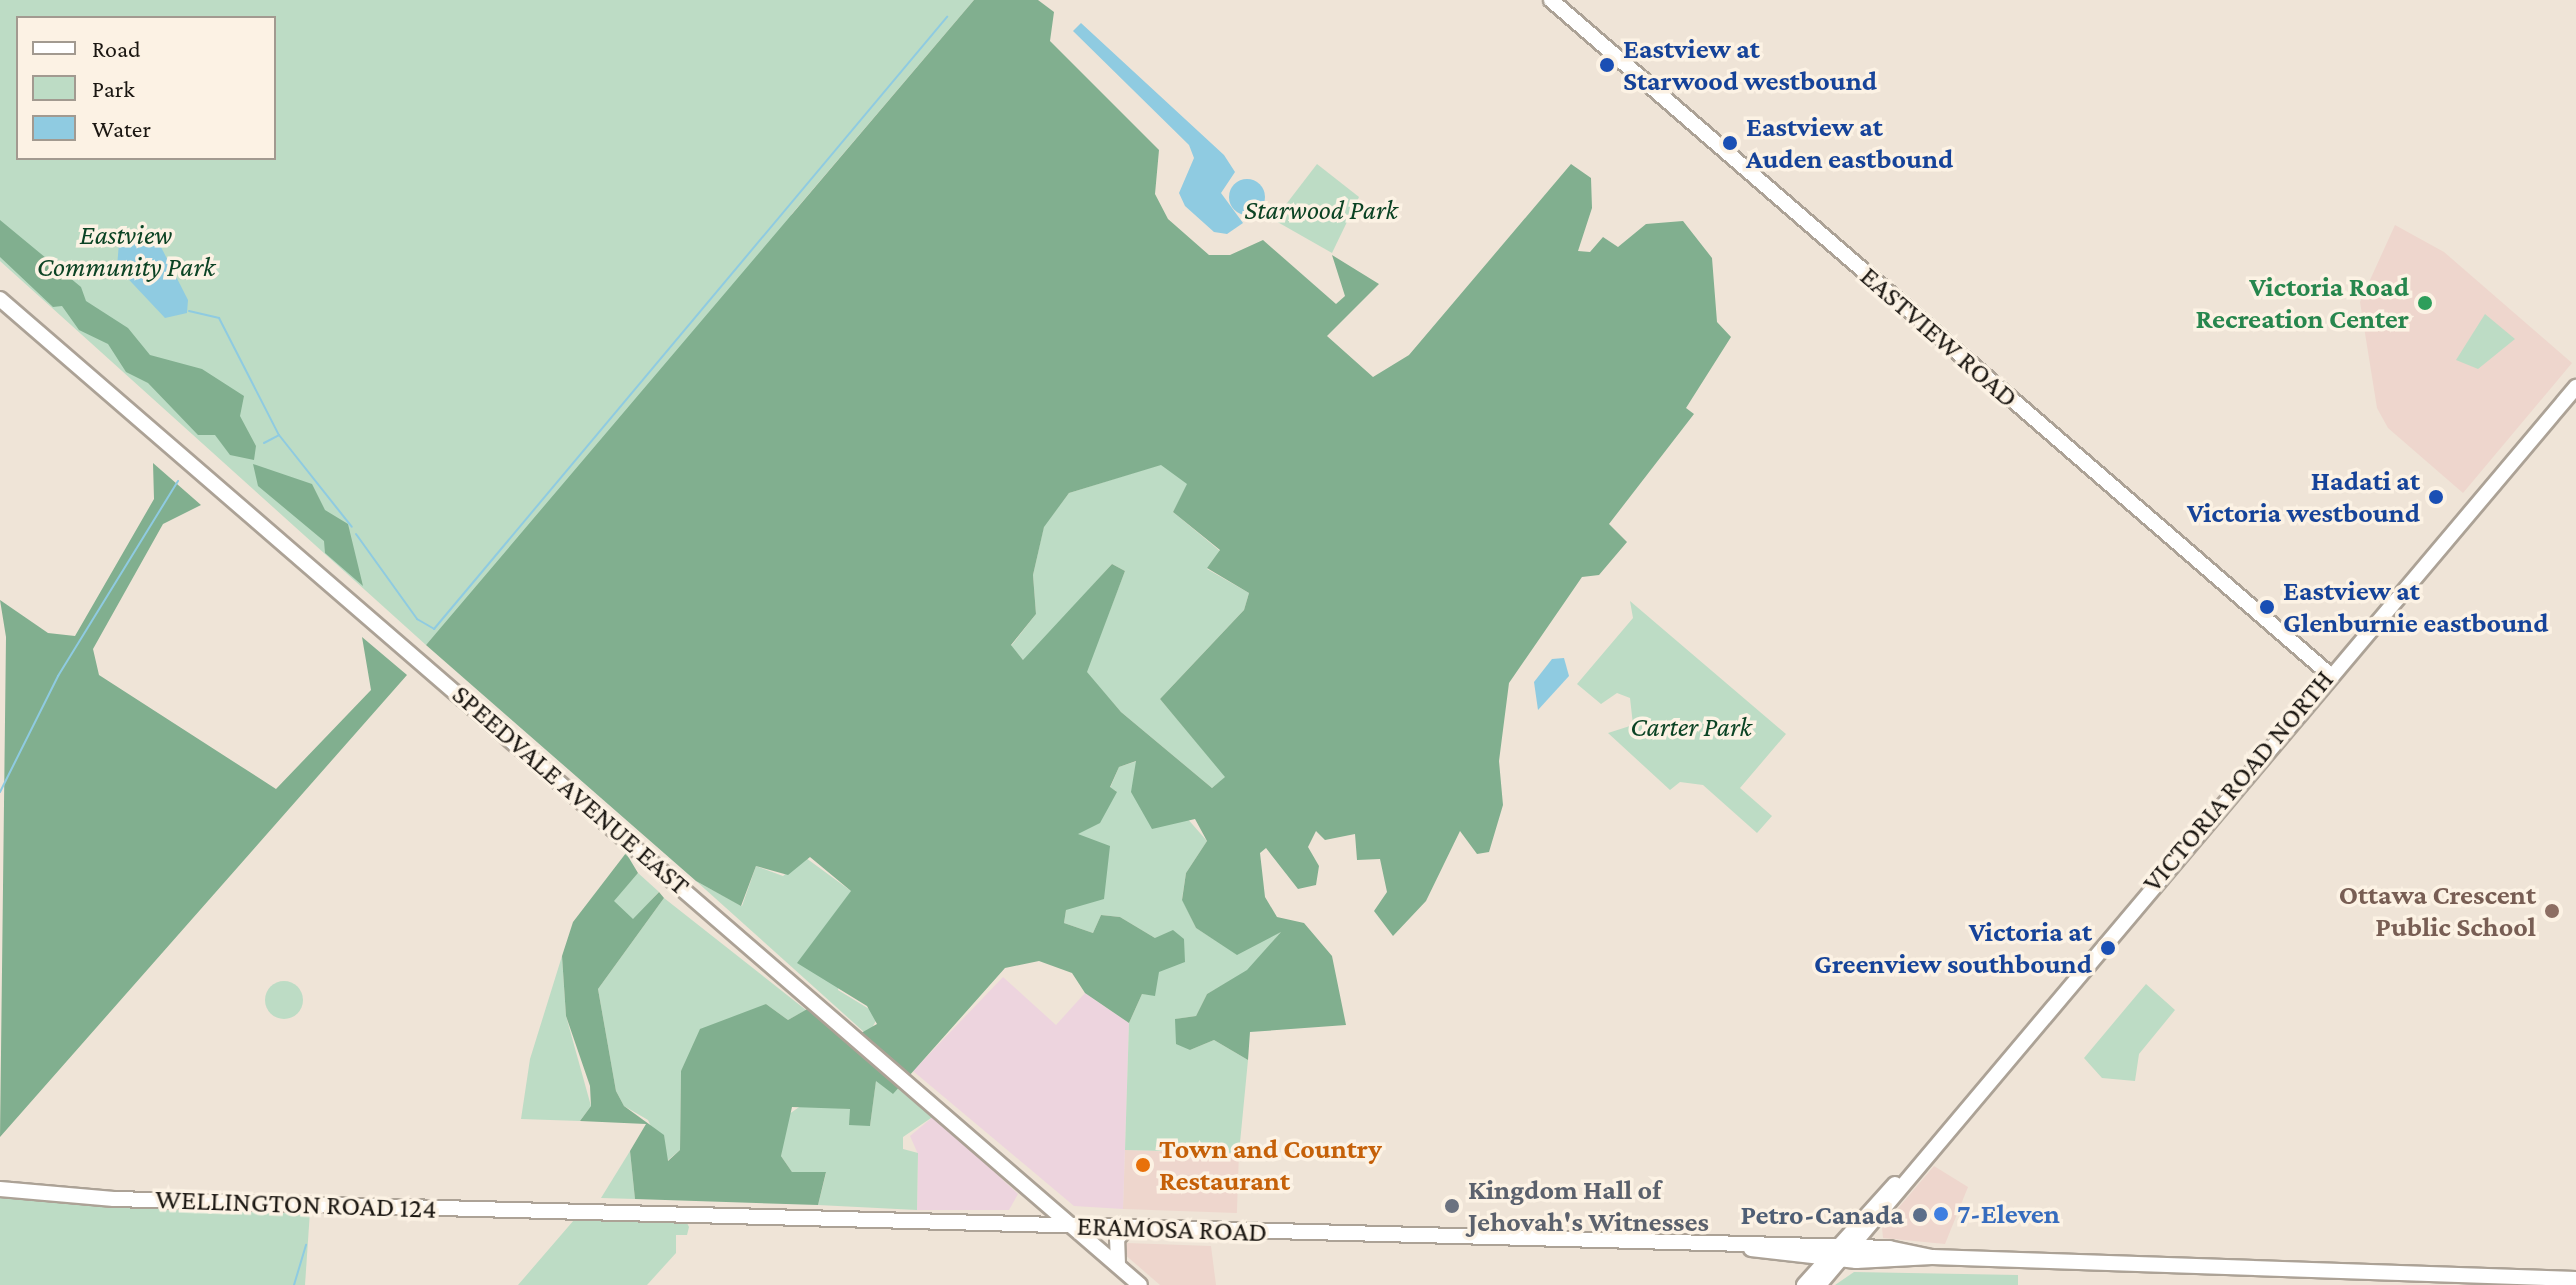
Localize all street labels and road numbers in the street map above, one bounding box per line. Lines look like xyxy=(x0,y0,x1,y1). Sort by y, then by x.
street label: EASTVIEW ROAD xyxy=(1853,259,2025,415)
street label: VICTORIA ROAD NORTH xyxy=(2135,663,2341,899)
street label: SPEEDVALE AVENUE EAST xyxy=(445,678,697,902)
street label: WELLINGTON ROAD 124 xyxy=(155,1182,437,1226)
street label: ERAMOSA ROAD xyxy=(1076,1209,1268,1249)

